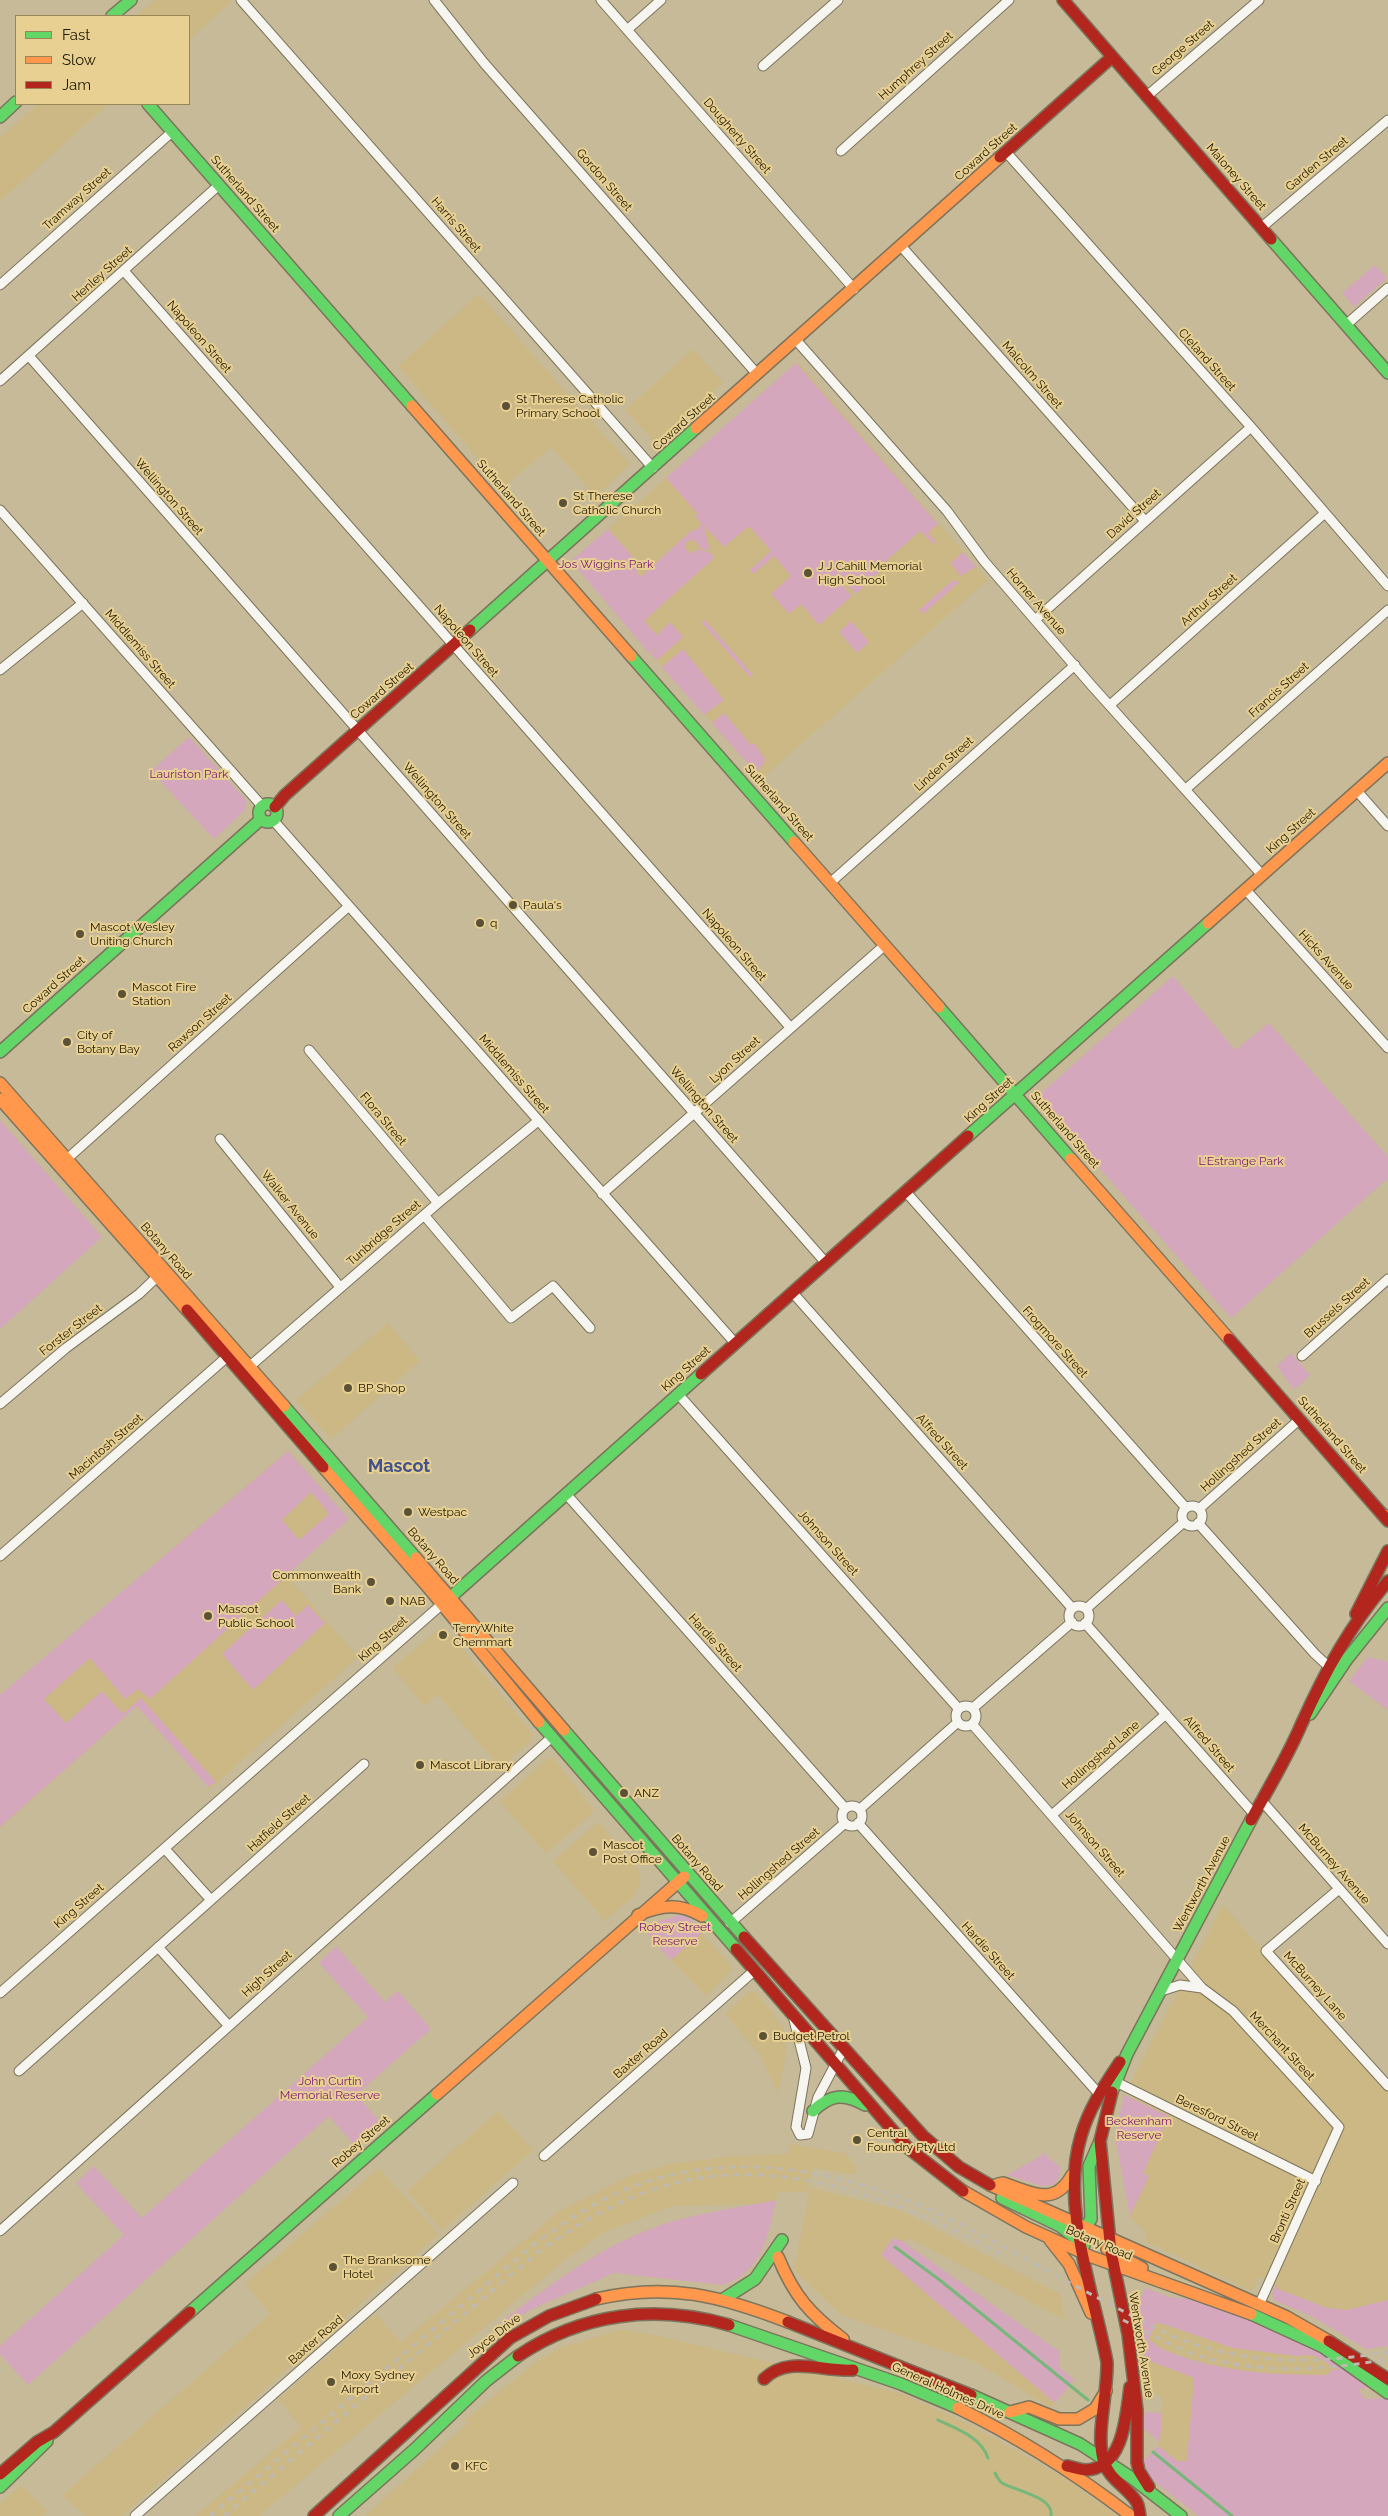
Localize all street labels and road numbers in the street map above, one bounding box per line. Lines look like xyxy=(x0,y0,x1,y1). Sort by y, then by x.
street label: George Street xyxy=(1149,17,1217,79)
street label: Humphrey Street xyxy=(876,29,956,103)
street label: Dougherty Street xyxy=(700,95,774,177)
street label: Coward Street xyxy=(952,120,1020,184)
street label: Garden Street xyxy=(1283,134,1351,194)
street label: Maloney Street xyxy=(1203,141,1269,213)
street label: Gordon Street xyxy=(573,146,635,214)
street label: Sutherland Street xyxy=(208,153,282,235)
street label: Tramway Street xyxy=(40,165,114,233)
street label: Harris Street xyxy=(428,194,484,256)
street label: Henley Street xyxy=(69,243,135,305)
street label: Napoleon Street xyxy=(164,298,234,376)
street label: Cleland Street xyxy=(1175,326,1239,394)
street label: Malcolm Street xyxy=(999,338,1065,412)
street label: Coward Street xyxy=(650,390,718,454)
street label: Wellington Street xyxy=(132,456,206,538)
street label: Sutherland Street xyxy=(474,457,548,539)
street label: David Street xyxy=(1104,486,1164,542)
street label: Horner Avenue xyxy=(1003,566,1069,638)
street label: Arthur Street xyxy=(1178,571,1240,629)
street label: Napoleon Street xyxy=(431,602,501,680)
street label: Middlemiss Street xyxy=(102,607,178,691)
street label: Francis Street xyxy=(1246,659,1312,721)
street label: Coward Street xyxy=(347,660,417,722)
street label: Linden Street xyxy=(912,734,976,794)
street label: Wellington Street xyxy=(400,760,474,842)
street label: Sutherland Street xyxy=(742,762,816,844)
street label: King Street xyxy=(1263,805,1319,857)
street label: Napoleon Street xyxy=(699,906,769,984)
street label: Hicks Avenue xyxy=(1295,927,1357,993)
street label: Coward Street xyxy=(20,953,88,1017)
street label: Rawson Street xyxy=(165,991,235,1055)
street label: Middlemiss Street xyxy=(476,1032,552,1116)
street label: Lyon Street xyxy=(707,1034,763,1086)
street label: Wellington Street xyxy=(667,1064,741,1146)
street label: King Street xyxy=(961,1074,1017,1126)
street label: Sutherland Street xyxy=(1028,1089,1102,1171)
street label: Flora Street xyxy=(357,1090,409,1148)
street label: Walker Avenue xyxy=(258,1168,322,1242)
street label: Tunbridge Street xyxy=(344,1197,424,1269)
street label: Botany Road xyxy=(137,1220,195,1282)
street label: Brussels Street xyxy=(1301,1275,1373,1341)
street label: Forster Street xyxy=(37,1301,105,1359)
street label: Frogmore Street xyxy=(1019,1303,1091,1381)
street label: King Street xyxy=(658,1343,714,1395)
street label: Sutherland Street xyxy=(1295,1394,1369,1476)
street label: Macintosh Street xyxy=(66,1411,146,1483)
street label: Alfred Street xyxy=(913,1411,971,1473)
street label: Hollingshed Street xyxy=(1198,1415,1284,1495)
street label: Johnson Street xyxy=(795,1507,861,1579)
street label: Botany Road xyxy=(404,1525,462,1587)
street label: Hardie Street xyxy=(685,1611,745,1675)
street label: King Street xyxy=(355,1613,411,1665)
street label: Alfred Street xyxy=(1181,1713,1237,1775)
street label: Hollingshed Lane xyxy=(1060,1718,1142,1792)
street label: Hatfield Street xyxy=(245,1791,313,1855)
street label: Johnson Street xyxy=(1062,1808,1128,1880)
street label: McBurney Avenue xyxy=(1295,1821,1373,1907)
street label: Hollingshed Street xyxy=(735,1825,823,1903)
street label: Botany Road xyxy=(668,1832,726,1894)
street label: Wentworth Avenue xyxy=(1171,1833,1233,1935)
street label: King Street xyxy=(51,1881,107,1931)
street label: Hardie Street xyxy=(958,1919,1018,1983)
street label: High Street xyxy=(239,1948,295,2000)
street label: McBurney Lane xyxy=(1280,1949,1350,2023)
street label: Merchant Street xyxy=(1246,2009,1318,2083)
street label: Baxter Road xyxy=(611,2026,671,2082)
street label: Beresford Street xyxy=(1173,2092,1261,2144)
street label: Robey Street xyxy=(329,2113,393,2171)
street label: Bronti Street xyxy=(1267,2177,1309,2245)
street label: Botany Road xyxy=(1064,2223,1134,2263)
street label: Wentworth Avenue xyxy=(1126,2291,1156,2399)
street label: Joyce Drive xyxy=(464,2311,524,2361)
street label: Baxter Road xyxy=(286,2312,346,2368)
street label: General Holmes Drive xyxy=(890,2360,1006,2422)

